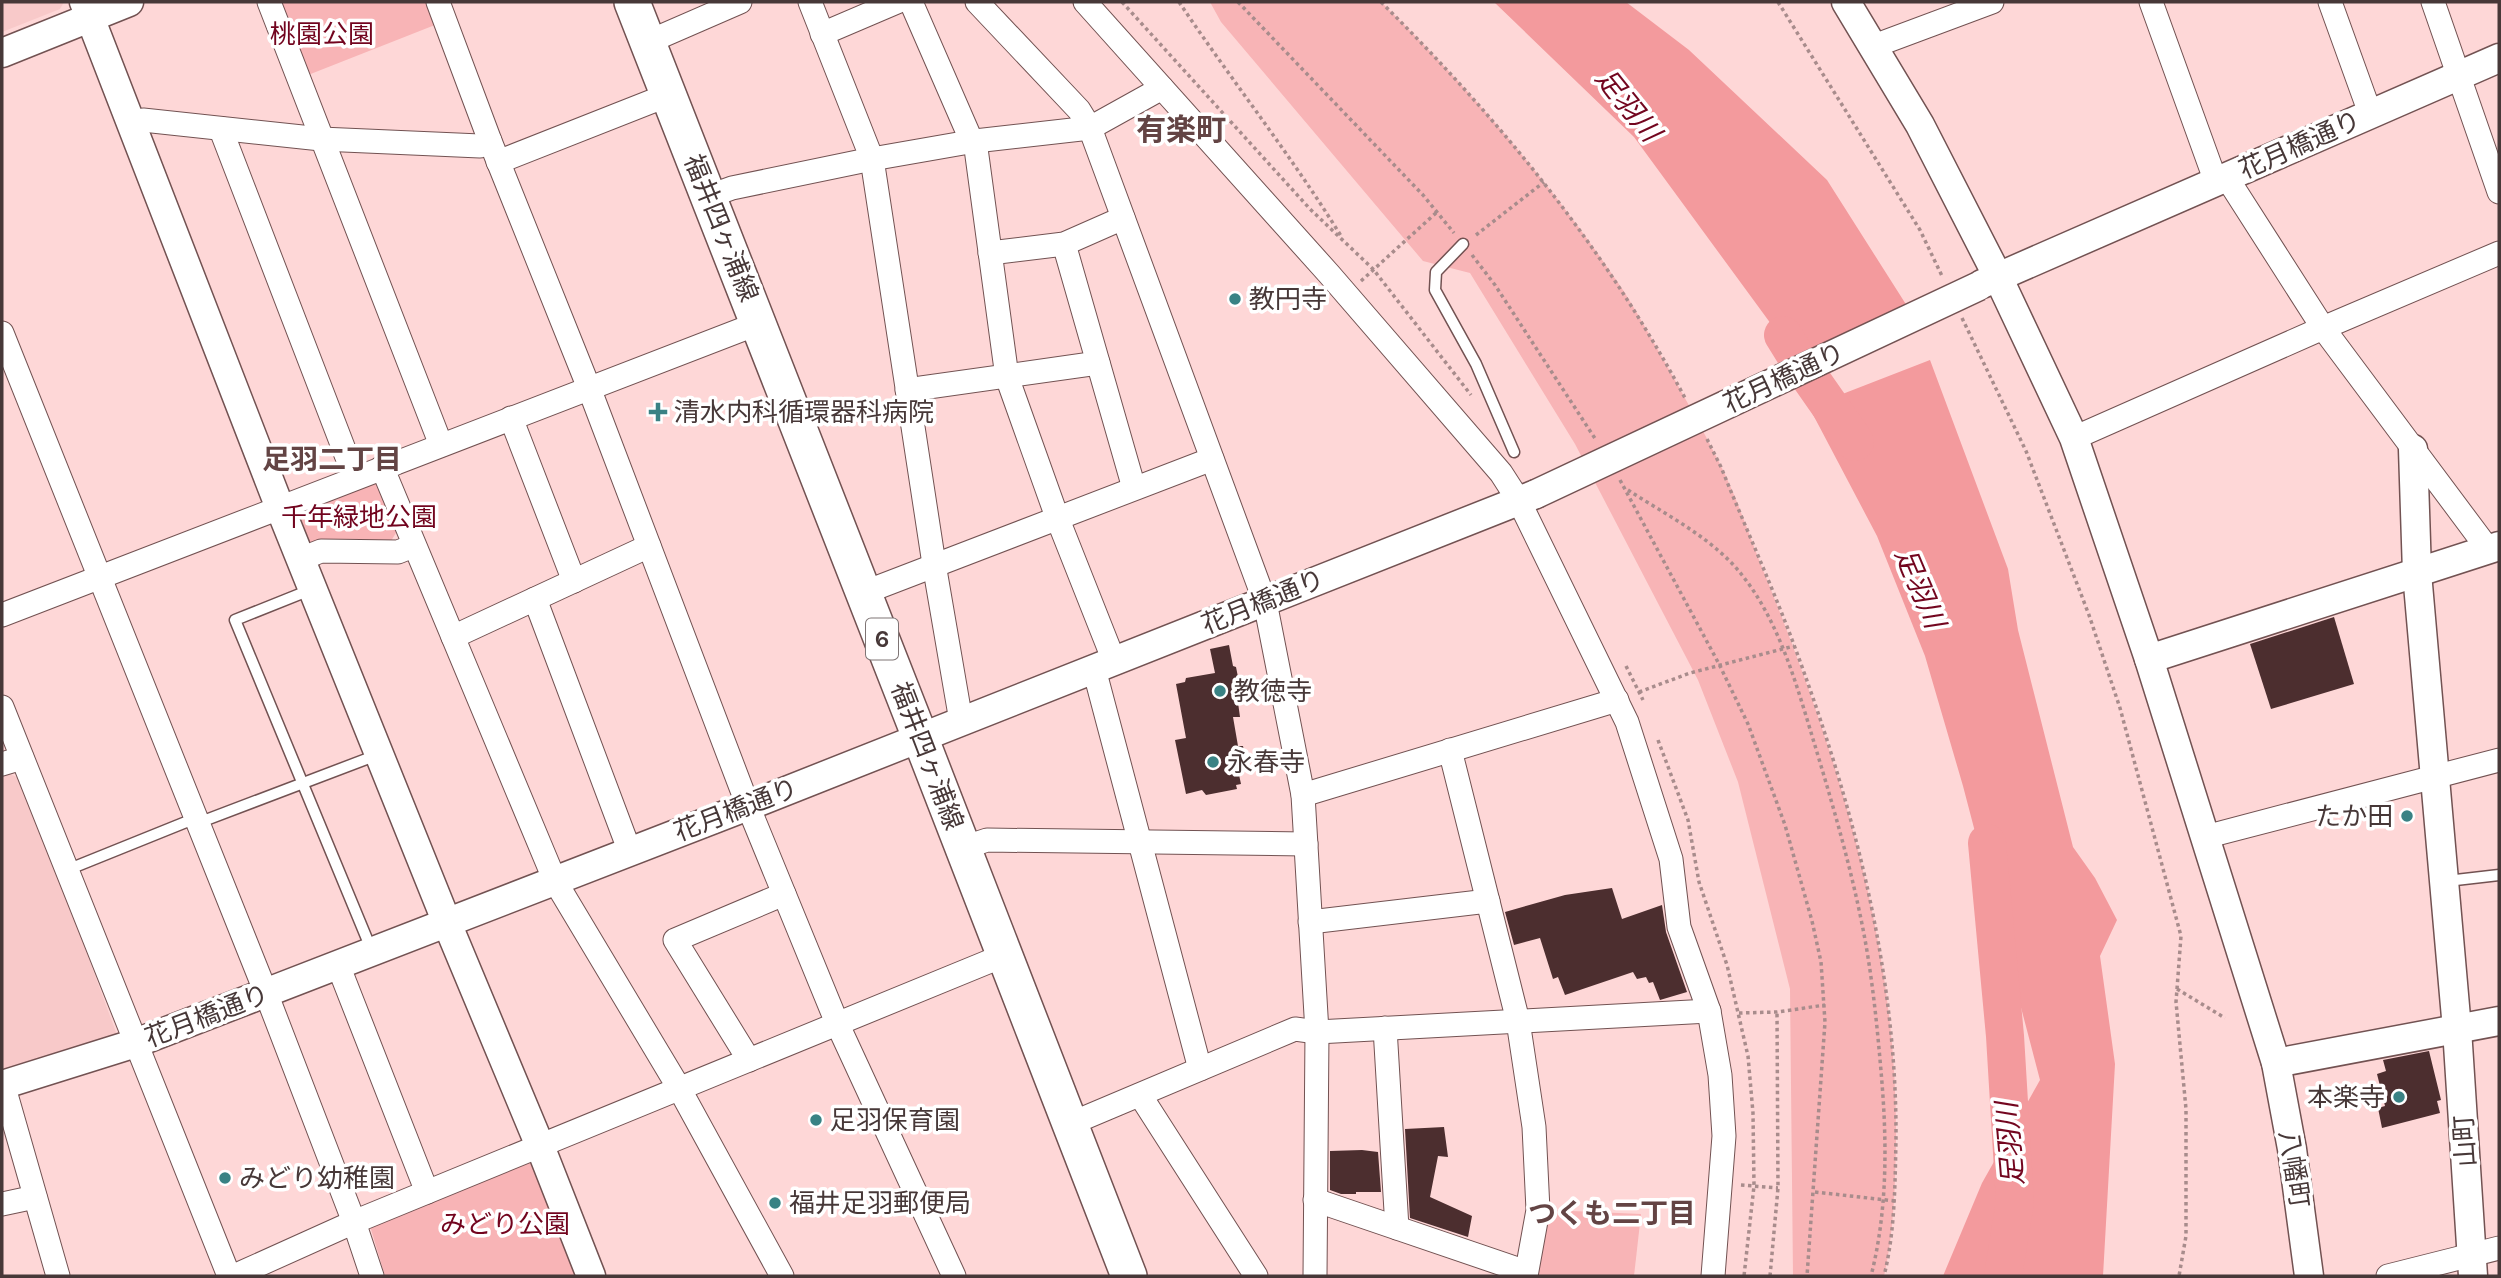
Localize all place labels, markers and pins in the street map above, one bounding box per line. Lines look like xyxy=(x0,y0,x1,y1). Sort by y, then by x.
place label: 教円寺 xyxy=(1249,284,1327,315)
marker: 教円寺 xyxy=(1227,291,1243,307)
place label: 清水内科循環器科病院 xyxy=(674,397,934,428)
marker: 清水内科循環器科病院 xyxy=(648,402,668,422)
place label: 教徳寺 xyxy=(1234,676,1312,707)
marker: 教徳寺 xyxy=(1212,683,1228,699)
place label: 永春寺 xyxy=(1227,747,1305,778)
marker: 永春寺 xyxy=(1205,754,1221,770)
place label: たか田 xyxy=(2315,801,2393,832)
marker: たか田 xyxy=(2399,808,2415,824)
place label: 本楽寺 xyxy=(2307,1082,2385,1113)
marker: 本楽寺 xyxy=(2391,1089,2407,1105)
place label: 足羽保育園 xyxy=(830,1105,960,1136)
marker: 足羽保育園 xyxy=(808,1112,824,1128)
place label: みどり幼稚園 xyxy=(239,1163,395,1194)
marker: みどり幼稚園 xyxy=(217,1170,233,1186)
place label: 福井足羽郵便局 xyxy=(789,1188,971,1219)
marker: 福井足羽郵便局 xyxy=(767,1195,783,1211)

